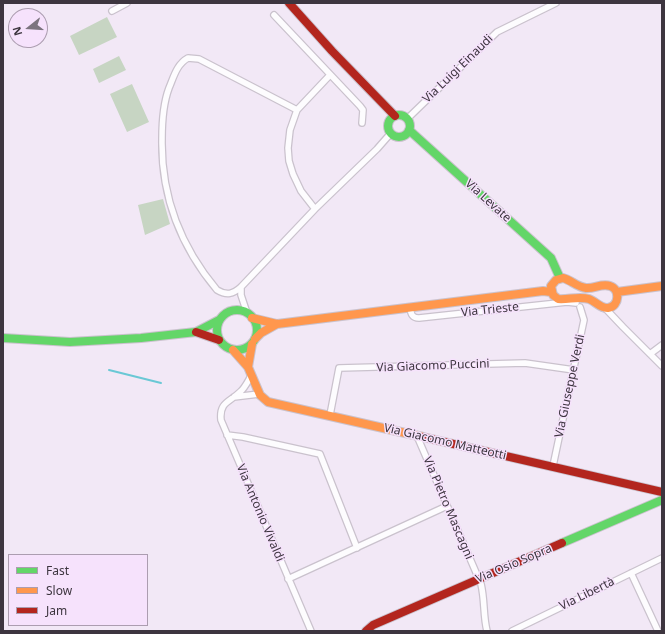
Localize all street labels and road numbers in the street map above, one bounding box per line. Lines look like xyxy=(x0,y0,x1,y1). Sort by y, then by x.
street label: Via Luigi Einaudi xyxy=(420,32,496,106)
street label: Via Levate xyxy=(462,177,514,225)
street label: Via Trieste xyxy=(460,300,520,320)
street label: Via Giuseppe Verdi xyxy=(552,333,588,439)
street label: Via Giacomo Puccini xyxy=(376,357,490,375)
street label: Via Giacomo Matteotti xyxy=(382,421,508,463)
street label: Via Pietro Mascagni xyxy=(420,454,476,562)
street label: Via Antonio Vivaldi xyxy=(233,462,287,564)
street label: Via Osio Sopra xyxy=(474,541,554,587)
street label: Via Libertà xyxy=(557,574,617,614)

